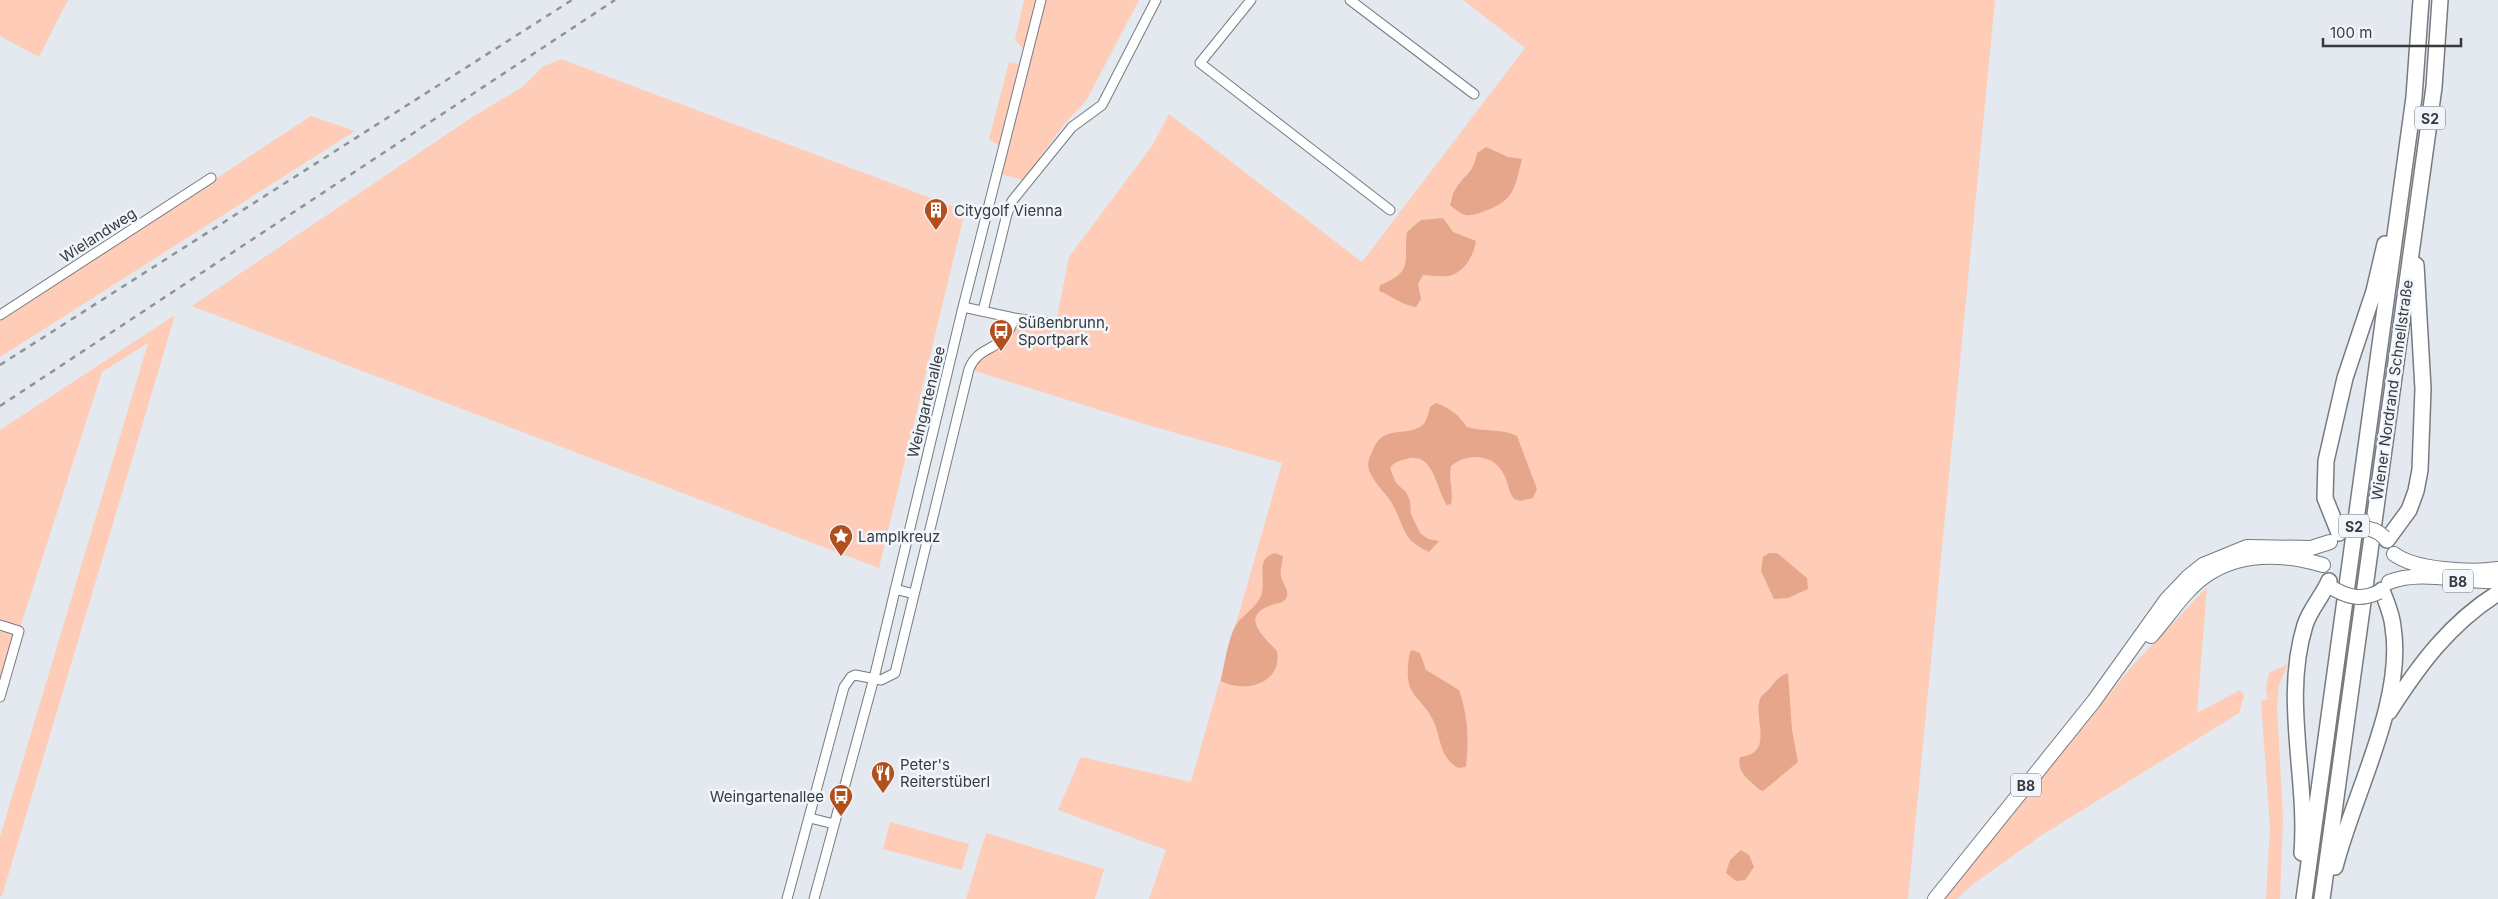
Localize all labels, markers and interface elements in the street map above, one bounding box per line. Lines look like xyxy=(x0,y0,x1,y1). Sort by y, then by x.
scale bar xyxy=(2323,15,2460,47)
text: 100 m xyxy=(2330,23,2372,42)
road number: S2 xyxy=(2415,106,2445,130)
building icon: Citygolf Vienna xyxy=(923,197,949,231)
place label: Citygolf Vienna xyxy=(954,201,1062,220)
street label: Wielandweg xyxy=(56,203,140,267)
street label: Wiener Nordrand Schnellstraße xyxy=(2367,278,2417,502)
place label: Süßenbrunn, Sportpark xyxy=(1018,313,1109,349)
bus stop icon: Süßenbrunn, Sportpark xyxy=(988,318,1014,352)
street label: Weingartenallee xyxy=(903,344,949,460)
road number: S2 xyxy=(2339,514,2369,538)
place icon: Lamplkreuz xyxy=(828,523,854,557)
place label: Lamplkreuz xyxy=(858,527,940,546)
road number: B8 xyxy=(2443,570,2473,592)
place label: Peter's Reiterstüberl xyxy=(900,755,990,791)
restaurant icon: Peter's Reiterstüberl xyxy=(870,760,896,794)
road number: B8 xyxy=(2011,774,2041,796)
bus stop icon: Weingartenallee xyxy=(828,783,854,817)
place label: Weingartenallee xyxy=(710,787,824,806)

